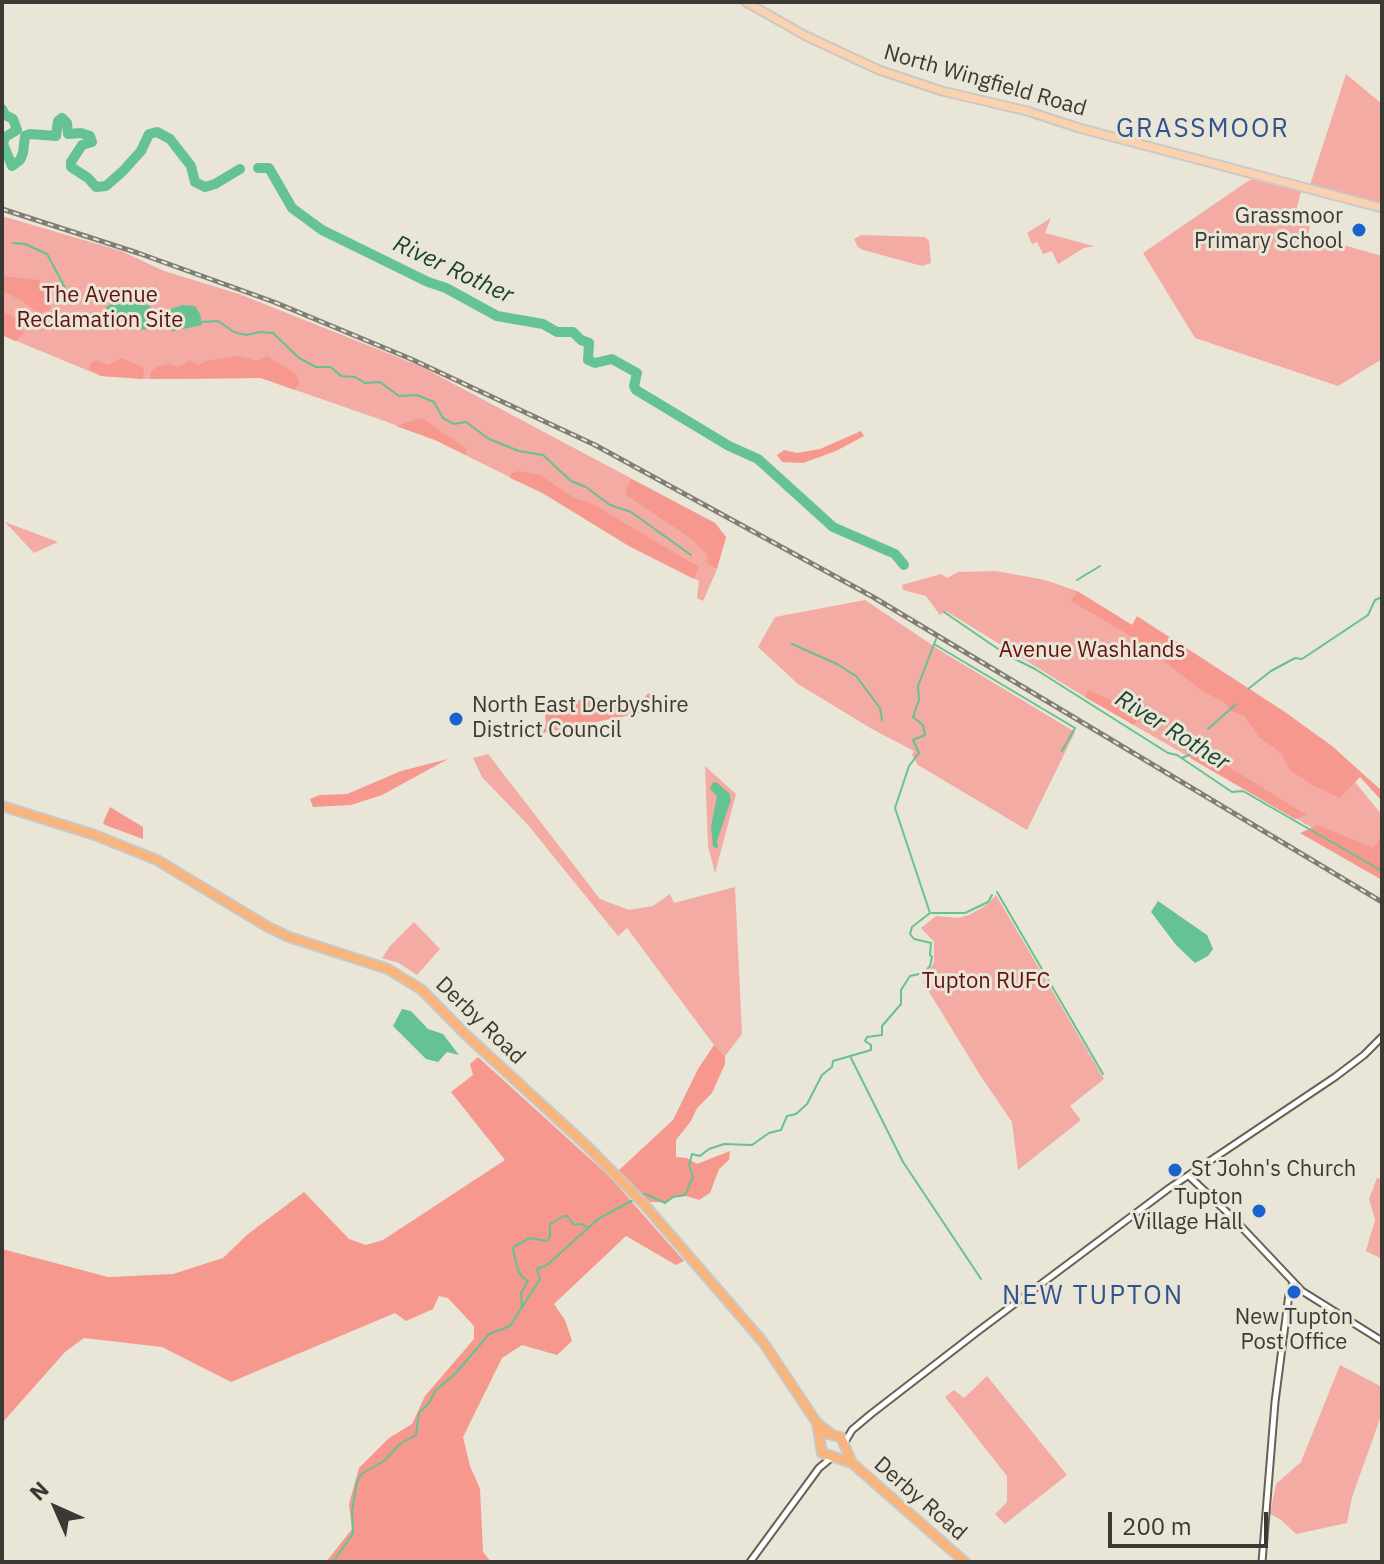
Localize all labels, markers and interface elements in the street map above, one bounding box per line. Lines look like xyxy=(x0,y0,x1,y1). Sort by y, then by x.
street label: North Wingfield Road xyxy=(881,39,1089,123)
district label: GRASSMOOR xyxy=(1116,113,1290,145)
place label: Grassmoor Primary School xyxy=(1194,204,1343,256)
marker: Grassmoor Primary School xyxy=(1350,221,1368,239)
water label: River Rother xyxy=(388,230,518,310)
park label: The Avenue Reclamation Site xyxy=(17,283,183,334)
park label: Avenue Washlands xyxy=(999,638,1185,664)
water label: River Rother xyxy=(1110,685,1234,777)
place label: North East Derbyshire District Council xyxy=(472,693,689,744)
marker: North East Derbyshire District Council xyxy=(447,710,465,728)
park label: Tupton RUFC xyxy=(922,969,1050,995)
street label: Derby Road xyxy=(430,972,530,1070)
place label: St John's Church xyxy=(1191,1157,1356,1183)
marker: St John's Church xyxy=(1166,1161,1184,1179)
place label: Tupton Village Hall xyxy=(1133,1185,1243,1236)
marker: Tupton Village Hall xyxy=(1250,1202,1268,1220)
district label: NEW TUPTON xyxy=(1002,1280,1184,1312)
marker: New Tupton Post Office xyxy=(1285,1283,1303,1301)
place label: New Tupton Post Office xyxy=(1235,1305,1353,1356)
street label: Derby Road xyxy=(868,1452,972,1546)
north arrow xyxy=(16,1468,96,1548)
text: N xyxy=(23,1475,55,1507)
scale bar xyxy=(1112,1496,1272,1546)
text: 200 m xyxy=(1122,1510,1192,1542)

